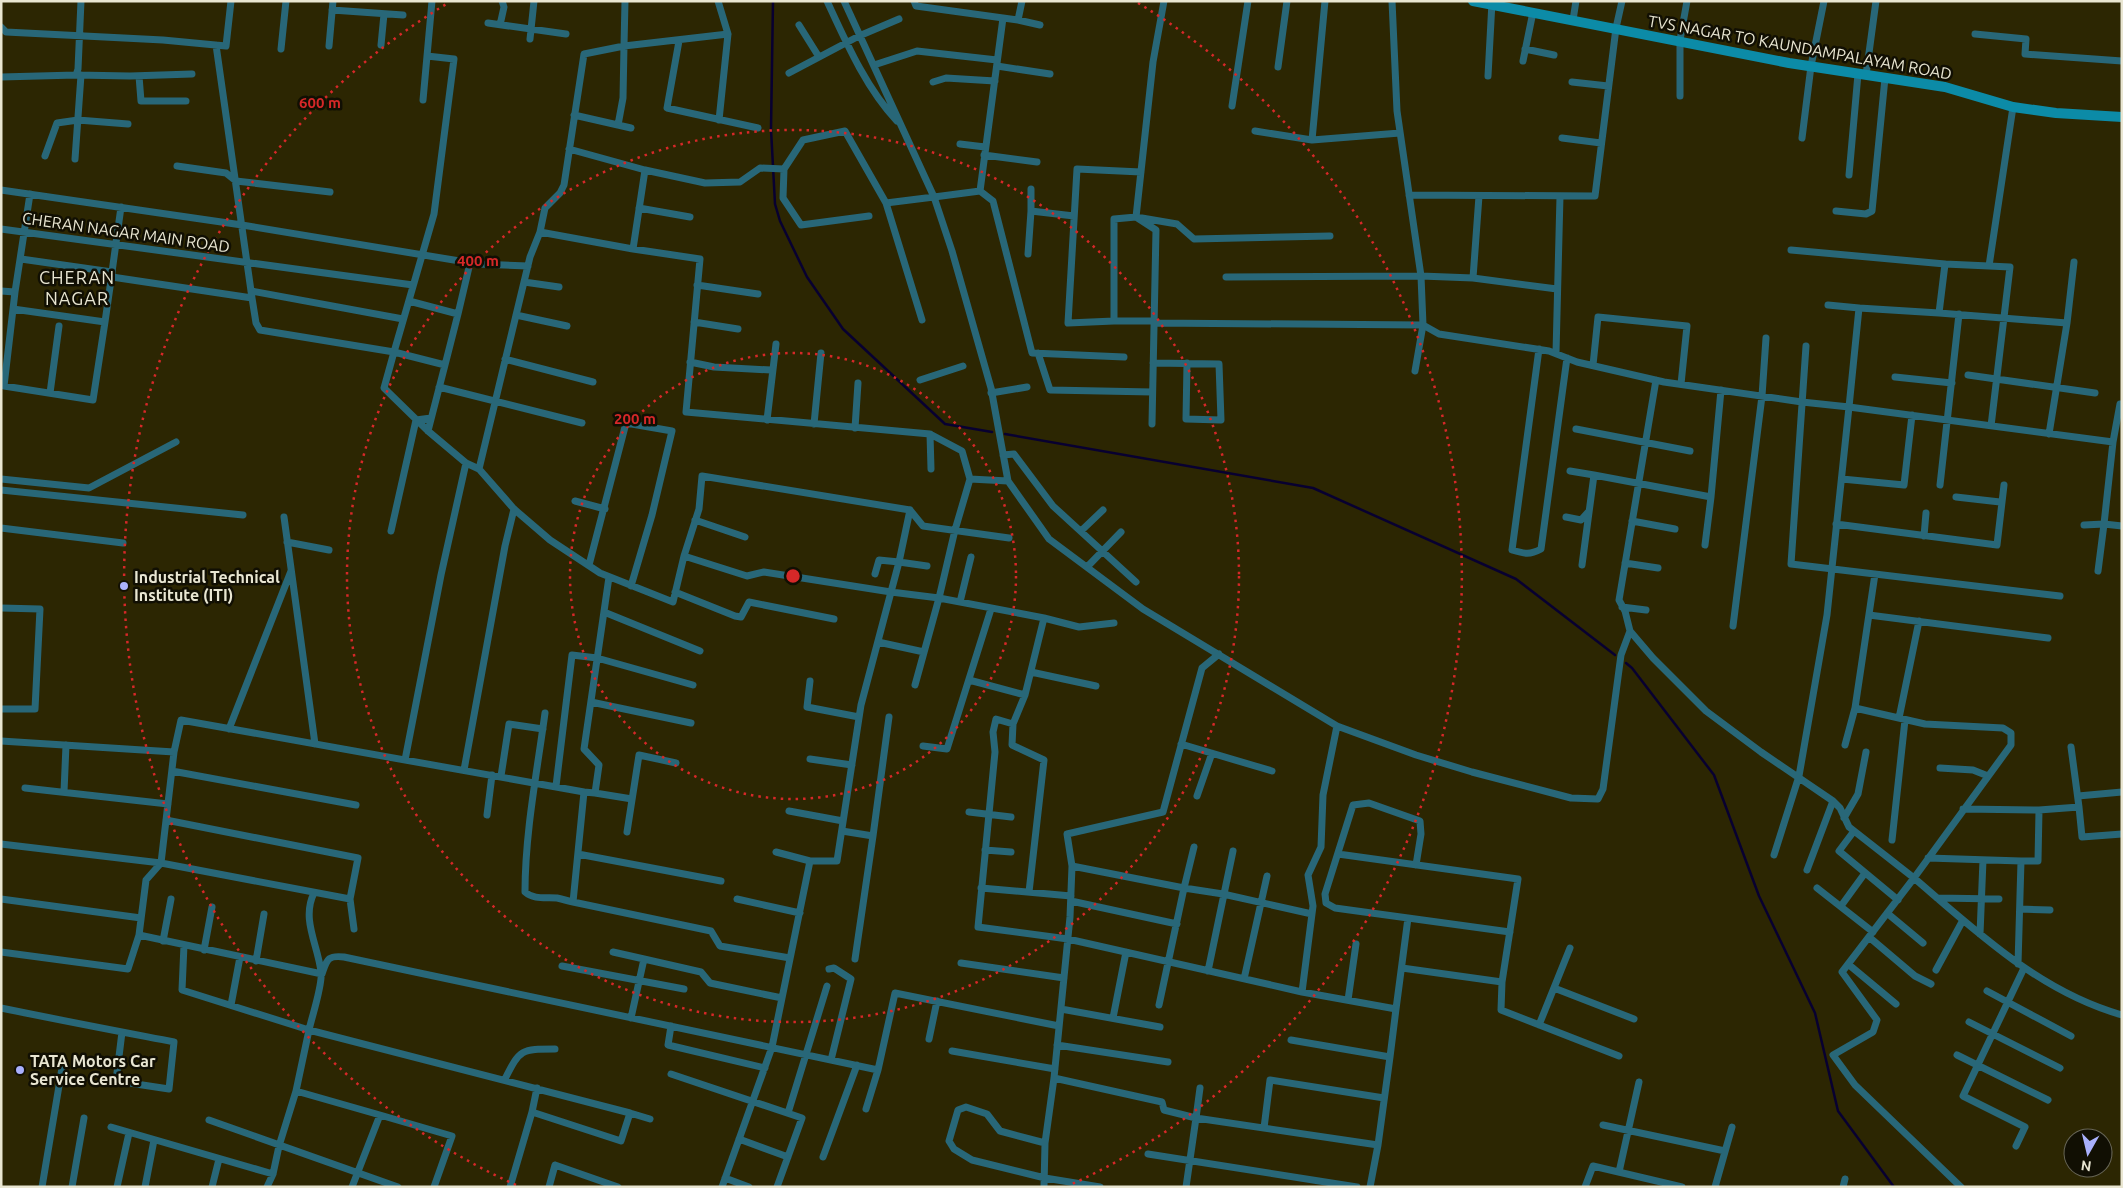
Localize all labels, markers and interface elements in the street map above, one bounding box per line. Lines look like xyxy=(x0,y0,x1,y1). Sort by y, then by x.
street label: TVS NAGAR TO KAUNDAMPALAYAM ROAD xyxy=(1647,11,1953,83)
text: 600 m xyxy=(299,94,341,111)
street label: CHERAN NAGAR MAIN ROAD xyxy=(21,209,231,255)
text: 400 m xyxy=(457,252,499,269)
district label: CHERAN NAGAR xyxy=(39,267,115,308)
text: 200 m xyxy=(614,410,656,427)
centre of rings xyxy=(784,567,802,585)
place label: Industrial Technical Institute (ITI) xyxy=(134,568,280,605)
marker: Industrial Technical Institute (ITI) xyxy=(118,580,130,592)
place label: TATA Motors Car Service Centre xyxy=(30,1052,156,1088)
marker: TATA Motors Car Service Centre xyxy=(14,1064,26,1076)
north arrow xyxy=(2063,1128,2113,1178)
text: N xyxy=(2080,1157,2092,1175)

